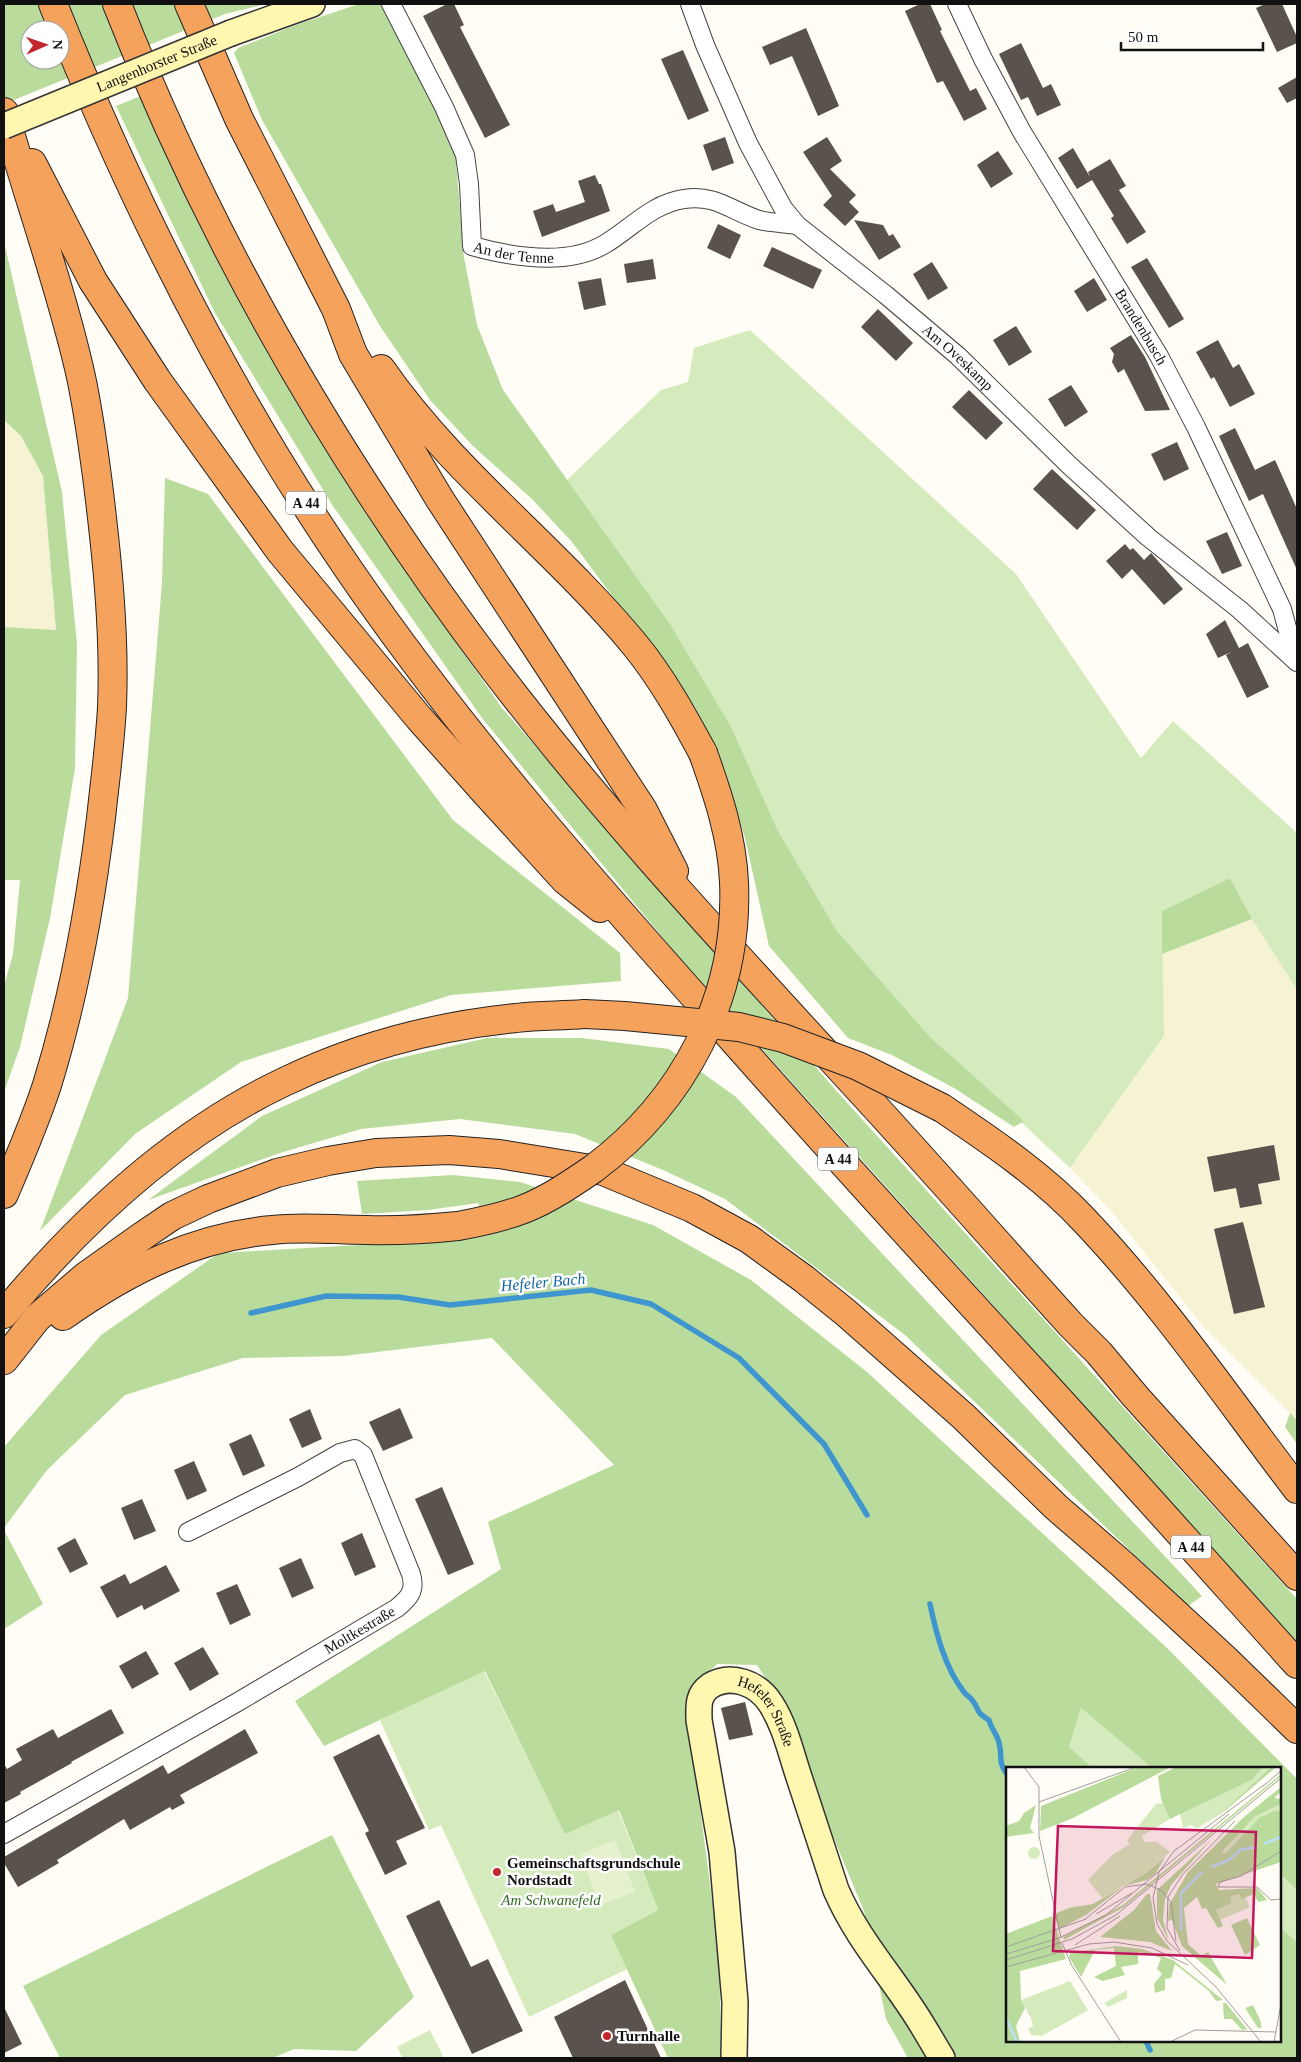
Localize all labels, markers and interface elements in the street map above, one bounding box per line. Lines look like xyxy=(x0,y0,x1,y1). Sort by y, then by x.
north arrow xyxy=(20,20,70,70)
scale bar xyxy=(1121,20,1264,52)
text: 50 m xyxy=(1128,29,1159,45)
street label: Langenhorster Straße xyxy=(94,32,220,95)
text: N xyxy=(50,39,65,50)
street label: An der Tenne xyxy=(472,239,554,266)
street label: Brandenbusch xyxy=(1112,286,1170,368)
street label: Am Oveskamp xyxy=(919,321,997,394)
road number: A 44 xyxy=(286,492,326,514)
road number: A 44 xyxy=(818,1148,858,1170)
water label: Hefeler Bach xyxy=(499,1270,586,1295)
road number: A 44 xyxy=(1171,1535,1211,1558)
street label: Moltkestraße xyxy=(321,1603,398,1657)
street label: Hefeler Straße xyxy=(736,1673,797,1749)
inset map xyxy=(1006,1767,1281,2042)
place label: Gemeinschaftsgrundschule Nordstadt xyxy=(507,1855,681,1888)
marker: Gemeinschaftsgrundschule Nordstadt xyxy=(491,1866,503,1878)
park label: Am Schwanefeld xyxy=(500,1892,601,1908)
place label: Turnhalle xyxy=(617,2028,680,2044)
marker: Turnhalle xyxy=(601,2030,613,2042)

